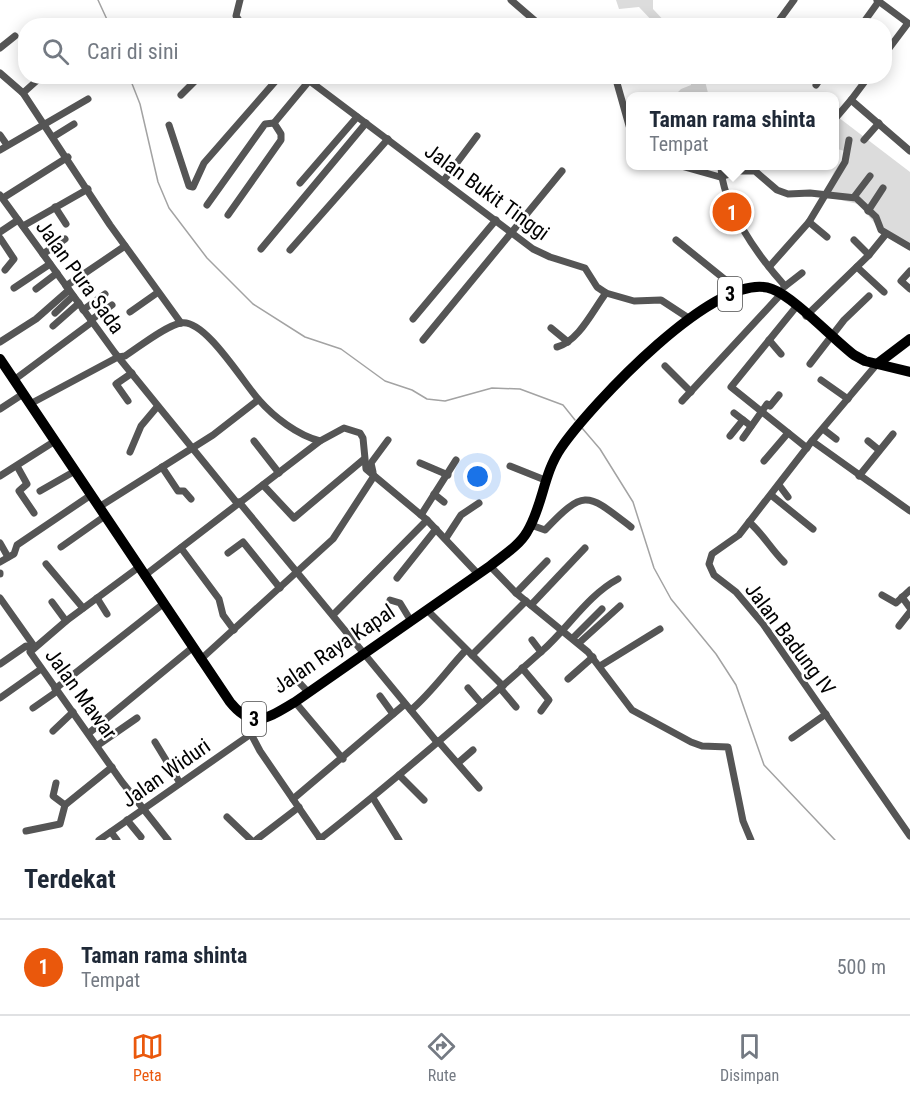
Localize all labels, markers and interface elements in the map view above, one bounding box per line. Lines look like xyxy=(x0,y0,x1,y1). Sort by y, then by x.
search box xyxy=(18,18,892,84)
icon: search xyxy=(39,35,72,68)
text: Cari di sini xyxy=(87,39,179,64)
popup xyxy=(626,92,839,170)
text: Taman rama shinta xyxy=(649,107,816,132)
text: Tempat xyxy=(649,132,709,156)
street label: Jalan Bukit Tinggi xyxy=(420,139,554,245)
pin: 1 xyxy=(712,190,752,234)
street label: Jalan Pura Sada xyxy=(31,216,129,338)
road number: 3 xyxy=(718,277,742,311)
your location xyxy=(463,462,492,491)
street label: Jalan Badung IV xyxy=(740,578,840,700)
street label: Jalan Raya Kapal xyxy=(269,600,399,698)
street label: Jalan Mawar xyxy=(40,644,122,744)
road number: 3 xyxy=(242,702,266,736)
street label: Jalan Widuri xyxy=(117,734,215,812)
text: Terdekat xyxy=(24,864,116,894)
text: Taman rama shinta xyxy=(81,943,247,968)
text: 1 xyxy=(38,955,49,979)
text: 500 m xyxy=(837,955,886,979)
text: Tempat xyxy=(81,968,140,992)
tab: Peta xyxy=(131,1030,164,1085)
tab: Rute xyxy=(425,1030,458,1085)
tab: Disimpan xyxy=(720,1030,779,1085)

